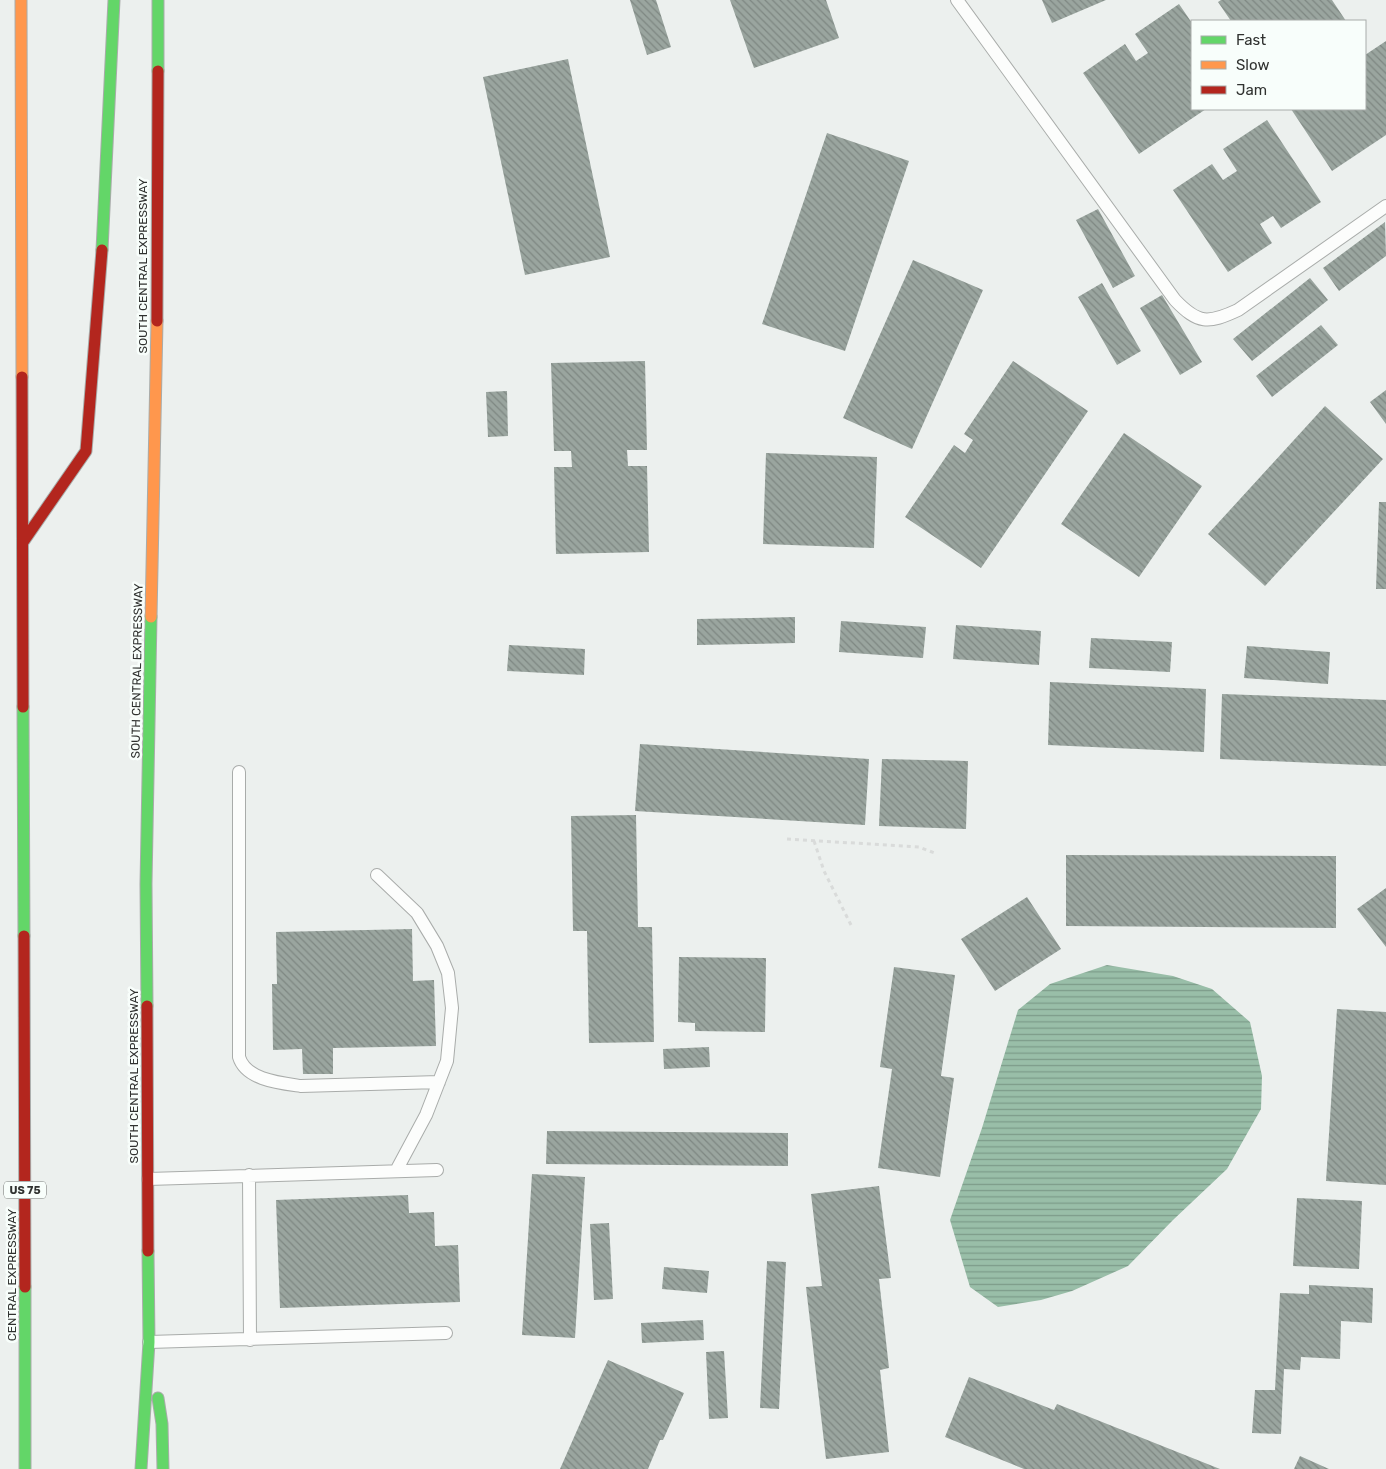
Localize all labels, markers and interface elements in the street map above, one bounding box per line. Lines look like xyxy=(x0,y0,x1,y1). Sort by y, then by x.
legend xyxy=(1191,20,1366,110)
text: Fast xyxy=(1236,31,1266,49)
text: Slow xyxy=(1236,56,1269,74)
text: Jam xyxy=(1236,81,1267,99)
street label: SOUTH CENTRAL EXPRESSWAY xyxy=(136,178,150,354)
street label: SOUTH CENTRAL EXPRESSWAY xyxy=(128,583,146,759)
street label: SOUTH CENTRAL EXPRESSWAY xyxy=(127,988,141,1164)
road number: US 75 xyxy=(4,1182,46,1198)
street label: CENTRAL EXPRESSWAY xyxy=(5,1208,19,1341)

